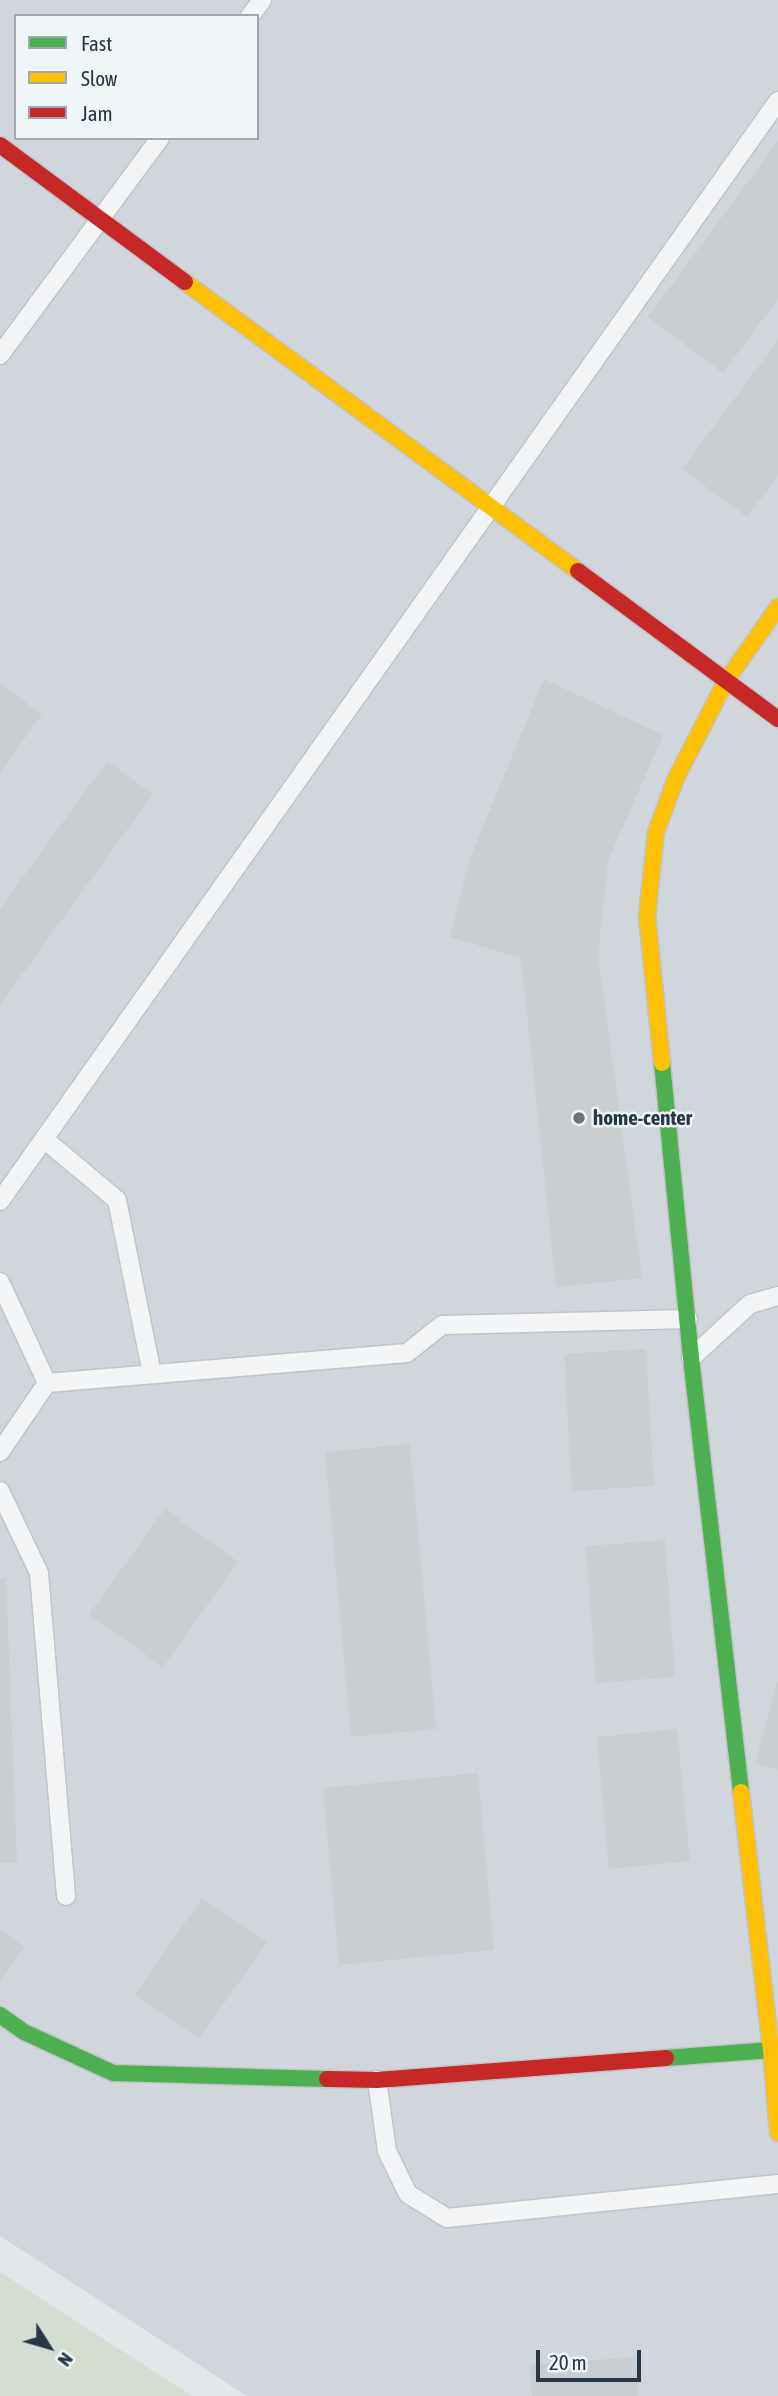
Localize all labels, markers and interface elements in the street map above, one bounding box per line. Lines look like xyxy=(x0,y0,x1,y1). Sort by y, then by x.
legend xyxy=(14,14,259,140)
text: Fast xyxy=(81,31,112,55)
text: Slow xyxy=(81,66,117,90)
text: Jam xyxy=(81,101,113,125)
place label: home-center xyxy=(593,1105,692,1131)
marker: home-center xyxy=(571,1110,587,1126)
north arrow xyxy=(14,2312,84,2382)
scale bar xyxy=(540,2336,645,2380)
text: N xyxy=(54,2349,78,2371)
text: 20 m xyxy=(549,2350,587,2374)

